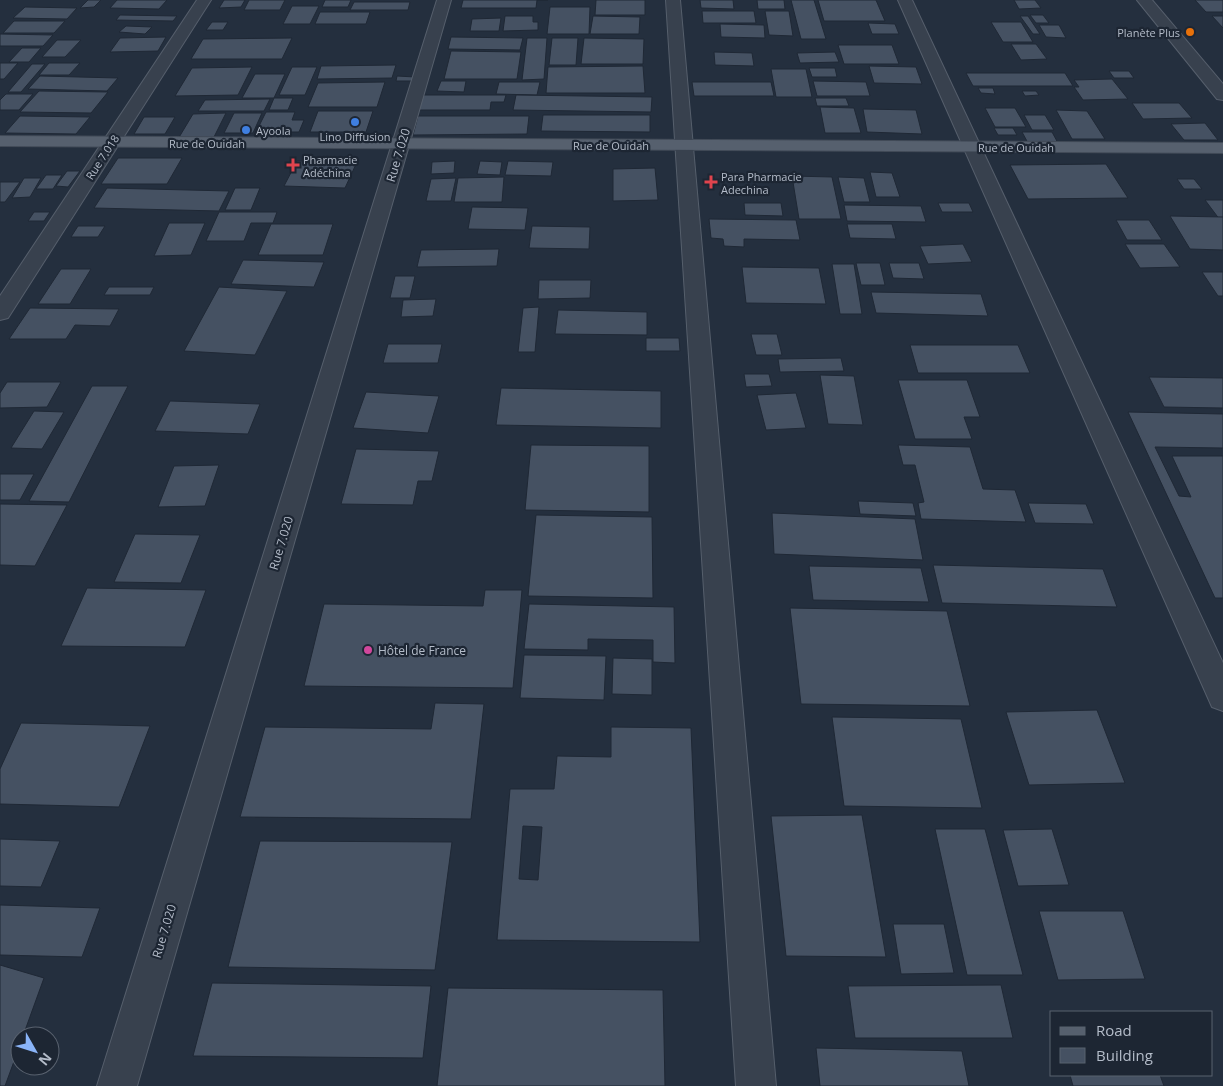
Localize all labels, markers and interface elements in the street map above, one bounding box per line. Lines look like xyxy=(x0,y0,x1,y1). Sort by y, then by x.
place label: Planète Plus xyxy=(1117,25,1180,40)
marker: Planète Plus xyxy=(1184,26,1196,38)
marker: Lino Diffusion xyxy=(349,116,361,128)
place label: Ayoola xyxy=(256,123,291,138)
marker: Ayoola xyxy=(240,124,252,136)
street label: Rue 7.020 xyxy=(382,126,414,184)
place label: Lino Diffusion xyxy=(319,129,391,144)
street label: Rue 7.018 xyxy=(82,132,122,182)
street label: Rue de Ouidah xyxy=(169,136,245,151)
street label: Rue de Ouidah xyxy=(573,138,649,153)
street label: Rue de Ouidah xyxy=(978,140,1054,155)
place label: Pharmacie Adéchina xyxy=(303,152,358,180)
marker: Pharmacie Adéchina xyxy=(287,159,299,171)
place label: Para Pharmacie Adechina xyxy=(721,169,802,197)
marker: Para Pharmacie Adechina xyxy=(705,176,717,188)
street label: Rue 7.020 xyxy=(265,514,297,572)
place label: Hôtel de France xyxy=(378,642,466,659)
marker: Hôtel de France xyxy=(362,644,374,656)
street label: Rue 7.020 xyxy=(148,902,180,960)
legend xyxy=(1050,1011,1213,1076)
text: Road xyxy=(1096,1020,1132,1040)
north arrow xyxy=(10,1026,60,1076)
text: Building xyxy=(1096,1045,1153,1065)
text: N xyxy=(35,1049,56,1070)

